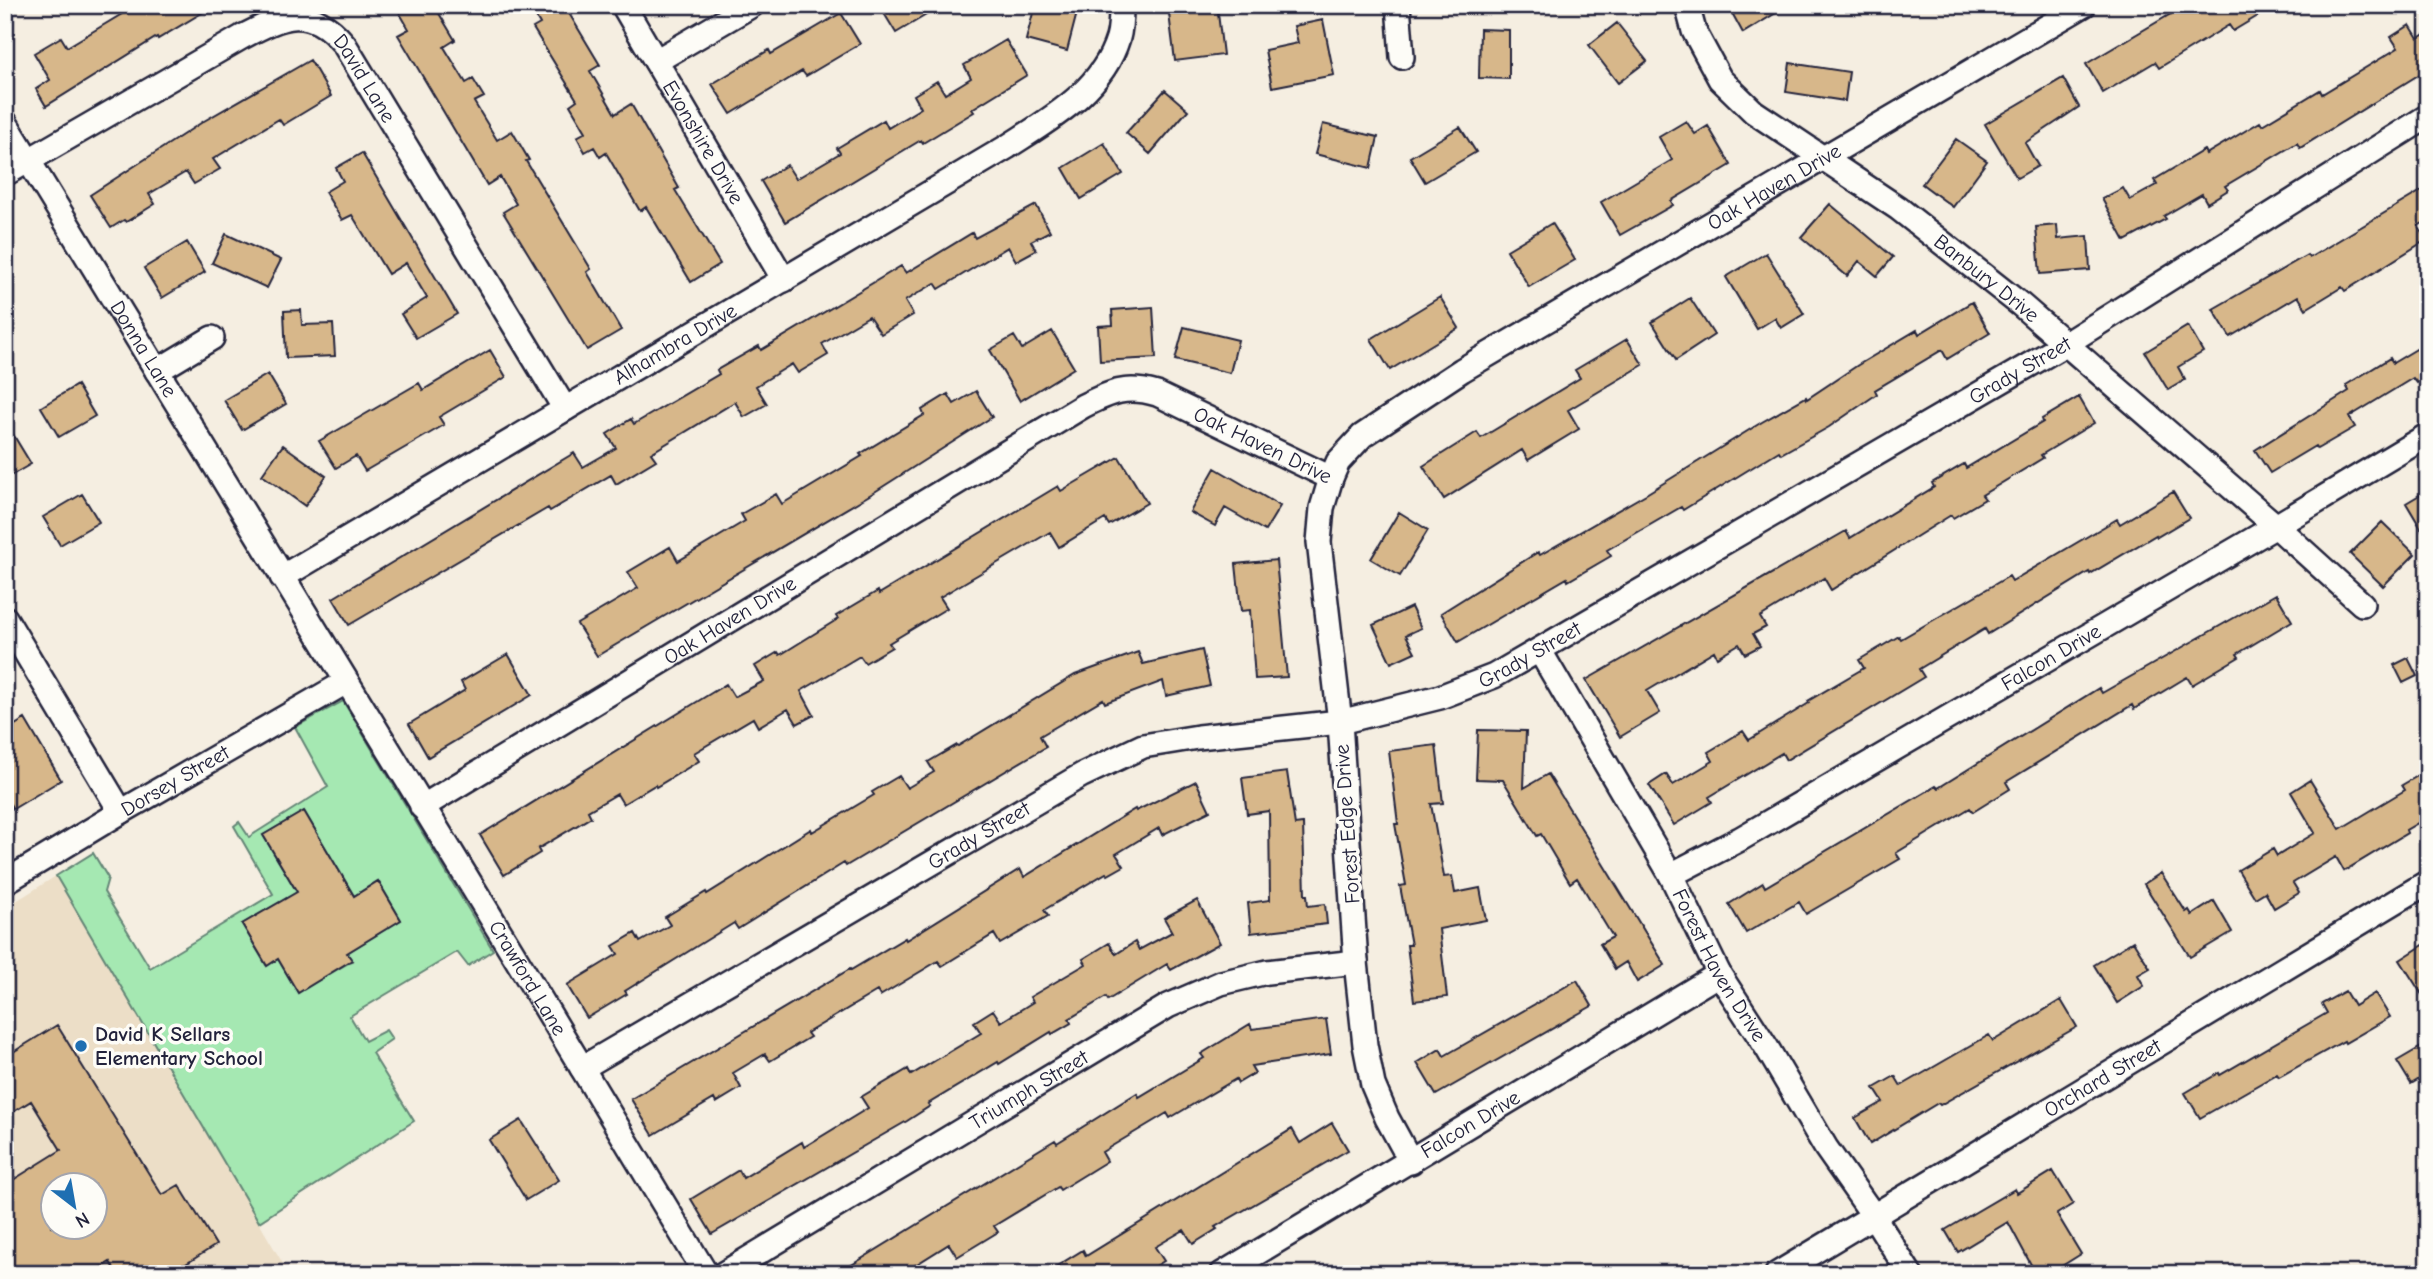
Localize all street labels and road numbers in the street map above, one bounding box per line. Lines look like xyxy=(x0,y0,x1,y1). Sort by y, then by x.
street label: David Lane xyxy=(329,29,401,127)
street label: Evonshire Drive xyxy=(658,76,749,208)
street label: Oak Haven Drive xyxy=(1703,138,1845,235)
street label: Banbury Drive xyxy=(1929,229,2044,327)
street label: Donna Lane xyxy=(105,296,182,402)
street label: Alhambra Drive xyxy=(609,298,741,390)
street label: Grady Street xyxy=(1965,331,2076,409)
street label: Oak Haven Drive xyxy=(1190,402,1336,489)
street label: Oak Haven Drive xyxy=(659,571,800,670)
street label: Grady Street xyxy=(1475,616,1586,693)
street label: Falcon Drive xyxy=(1997,619,2105,696)
street label: Dorsey Street xyxy=(117,740,234,821)
street label: Forest Edge Drive xyxy=(1329,743,1365,905)
street label: Grady Street xyxy=(924,796,1035,875)
street label: Forest Haven Drive xyxy=(1668,885,1772,1046)
street label: Crawford Lane xyxy=(484,916,572,1040)
street label: Orchard Street xyxy=(2040,1033,2166,1122)
street label: Triumph Street xyxy=(965,1044,1093,1135)
street label: Falcon Drive xyxy=(1416,1085,1524,1163)

